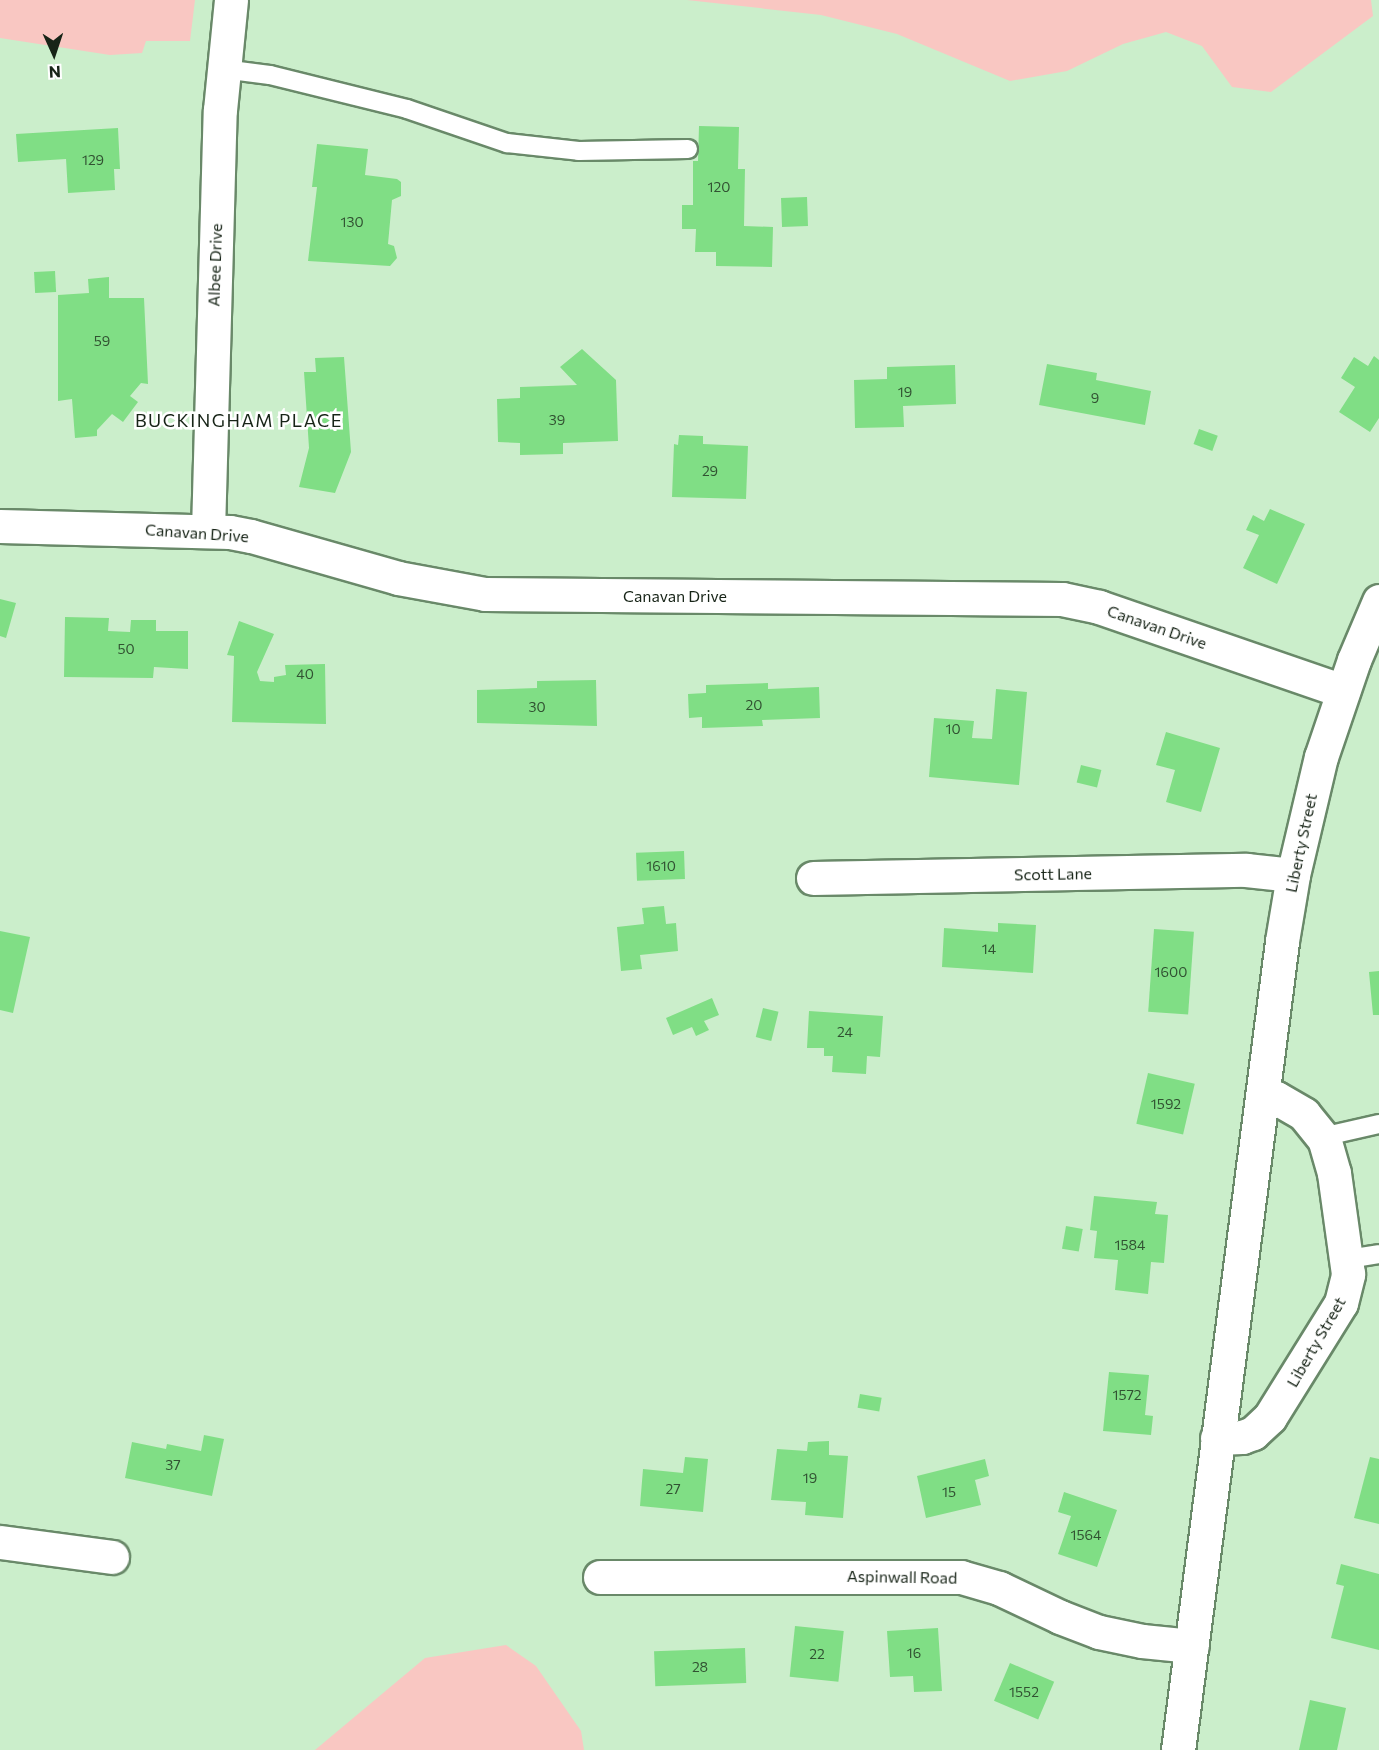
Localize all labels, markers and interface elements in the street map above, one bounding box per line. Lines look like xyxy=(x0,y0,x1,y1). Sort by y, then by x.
north arrow xyxy=(24,24,84,84)
text: N xyxy=(48,63,61,82)
house number: 129 xyxy=(82,152,104,168)
house number: 120 xyxy=(708,179,730,195)
house number: 130 xyxy=(340,214,364,230)
street label: Albee Drive xyxy=(204,223,226,307)
house number: 59 xyxy=(94,333,110,349)
house number: 19 xyxy=(898,384,912,400)
house number: 9 xyxy=(1091,390,1099,406)
district label: BUCKINGHAM PLACE xyxy=(135,409,343,431)
house number: 39 xyxy=(549,412,565,428)
house number: 29 xyxy=(702,463,718,479)
street label: Canavan Drive xyxy=(144,520,250,546)
street label: Canavan Drive xyxy=(623,586,727,606)
street label: Canavan Drive xyxy=(1105,601,1209,653)
house number: 50 xyxy=(117,641,135,657)
house number: 40 xyxy=(296,666,314,682)
house number: 20 xyxy=(746,697,762,713)
house number: 30 xyxy=(528,699,546,715)
house number: 10 xyxy=(945,721,961,737)
street label: Liberty Street xyxy=(1281,792,1321,894)
house number: 1610 xyxy=(646,858,676,874)
street label: Scott Lane xyxy=(1014,864,1092,884)
house number: 14 xyxy=(982,941,996,957)
house number: 1600 xyxy=(1155,964,1187,980)
house number: 24 xyxy=(837,1024,853,1040)
house number: 1592 xyxy=(1151,1096,1181,1112)
house number: 1584 xyxy=(1115,1237,1145,1253)
street label: Liberty Street xyxy=(1283,1294,1349,1390)
house number: 1572 xyxy=(1112,1387,1142,1403)
house number: 37 xyxy=(165,1457,181,1473)
house number: 19 xyxy=(803,1470,817,1486)
house number: 27 xyxy=(665,1481,681,1497)
house number: 15 xyxy=(942,1484,956,1500)
house number: 1564 xyxy=(1071,1527,1101,1543)
street label: Aspinwall Road xyxy=(847,1566,957,1588)
house number: 16 xyxy=(907,1645,921,1661)
house number: 22 xyxy=(809,1646,825,1662)
house number: 28 xyxy=(692,1659,708,1675)
house number: 1552 xyxy=(1009,1684,1039,1700)

